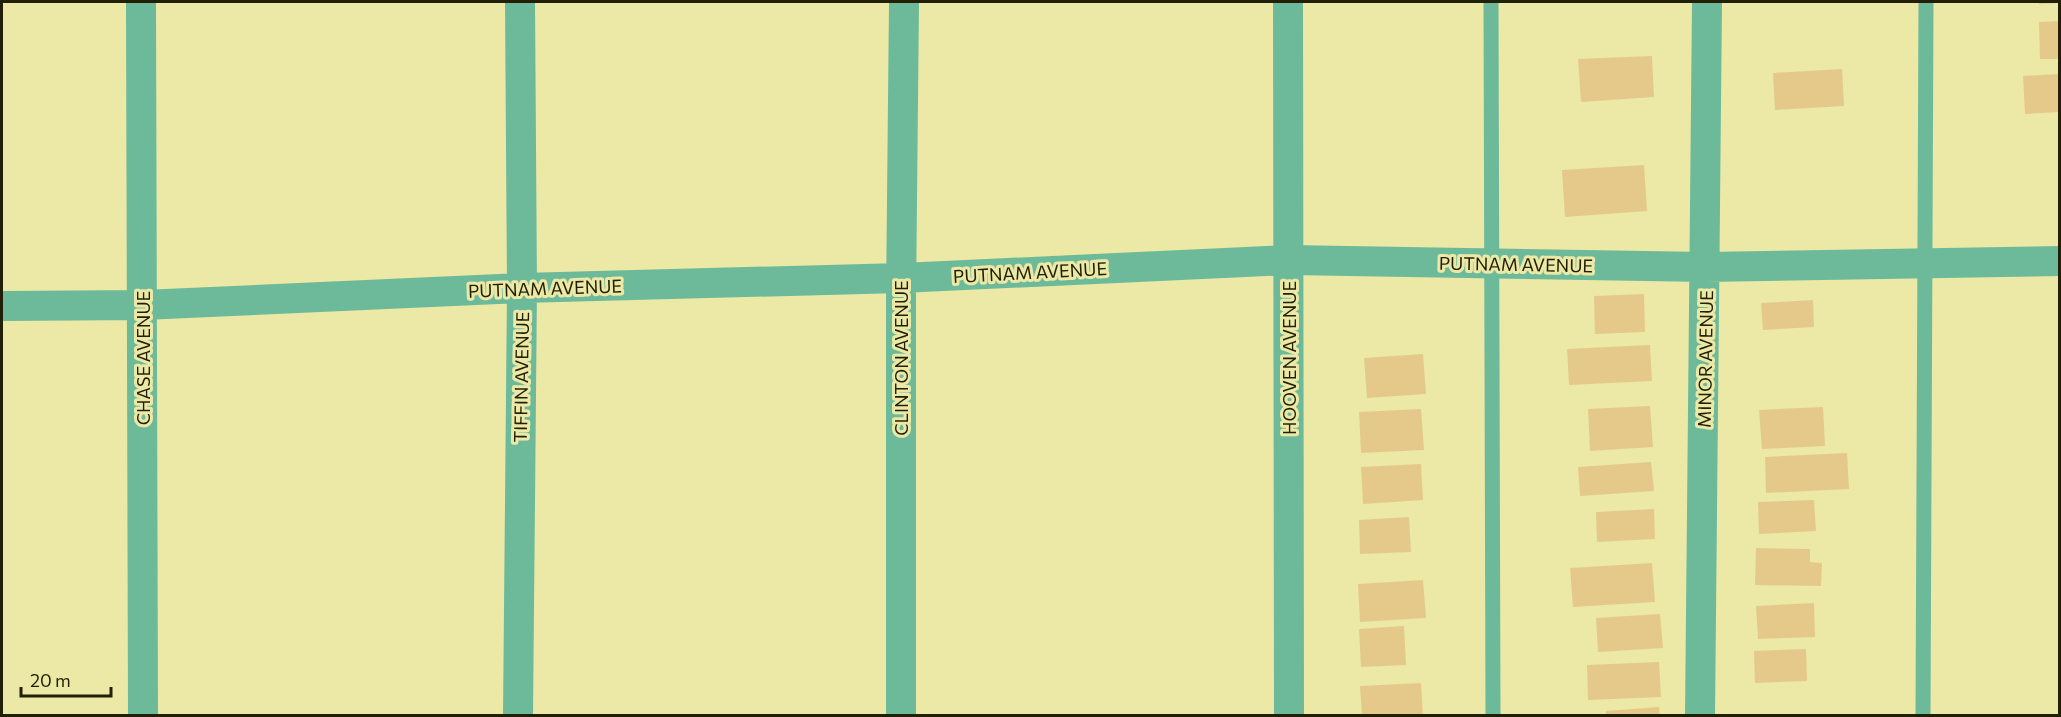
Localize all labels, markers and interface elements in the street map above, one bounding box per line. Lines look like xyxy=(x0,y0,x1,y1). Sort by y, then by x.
street label: PUTNAM AVENUE xyxy=(1439,252,1593,276)
street label: PUTNAM AVENUE xyxy=(952,257,1108,287)
street label: PUTNAM AVENUE xyxy=(468,274,622,302)
street label: CLINTON AVENUE xyxy=(890,280,912,436)
street label: HOOVEN AVENUE xyxy=(1278,281,1300,435)
street label: MINOR AVENUE xyxy=(1693,290,1717,428)
street label: CHASE AVENUE xyxy=(132,291,154,425)
street label: TIFFIN AVENUE xyxy=(509,311,533,443)
scale bar xyxy=(21,660,111,698)
text: 20 m xyxy=(30,669,71,691)

